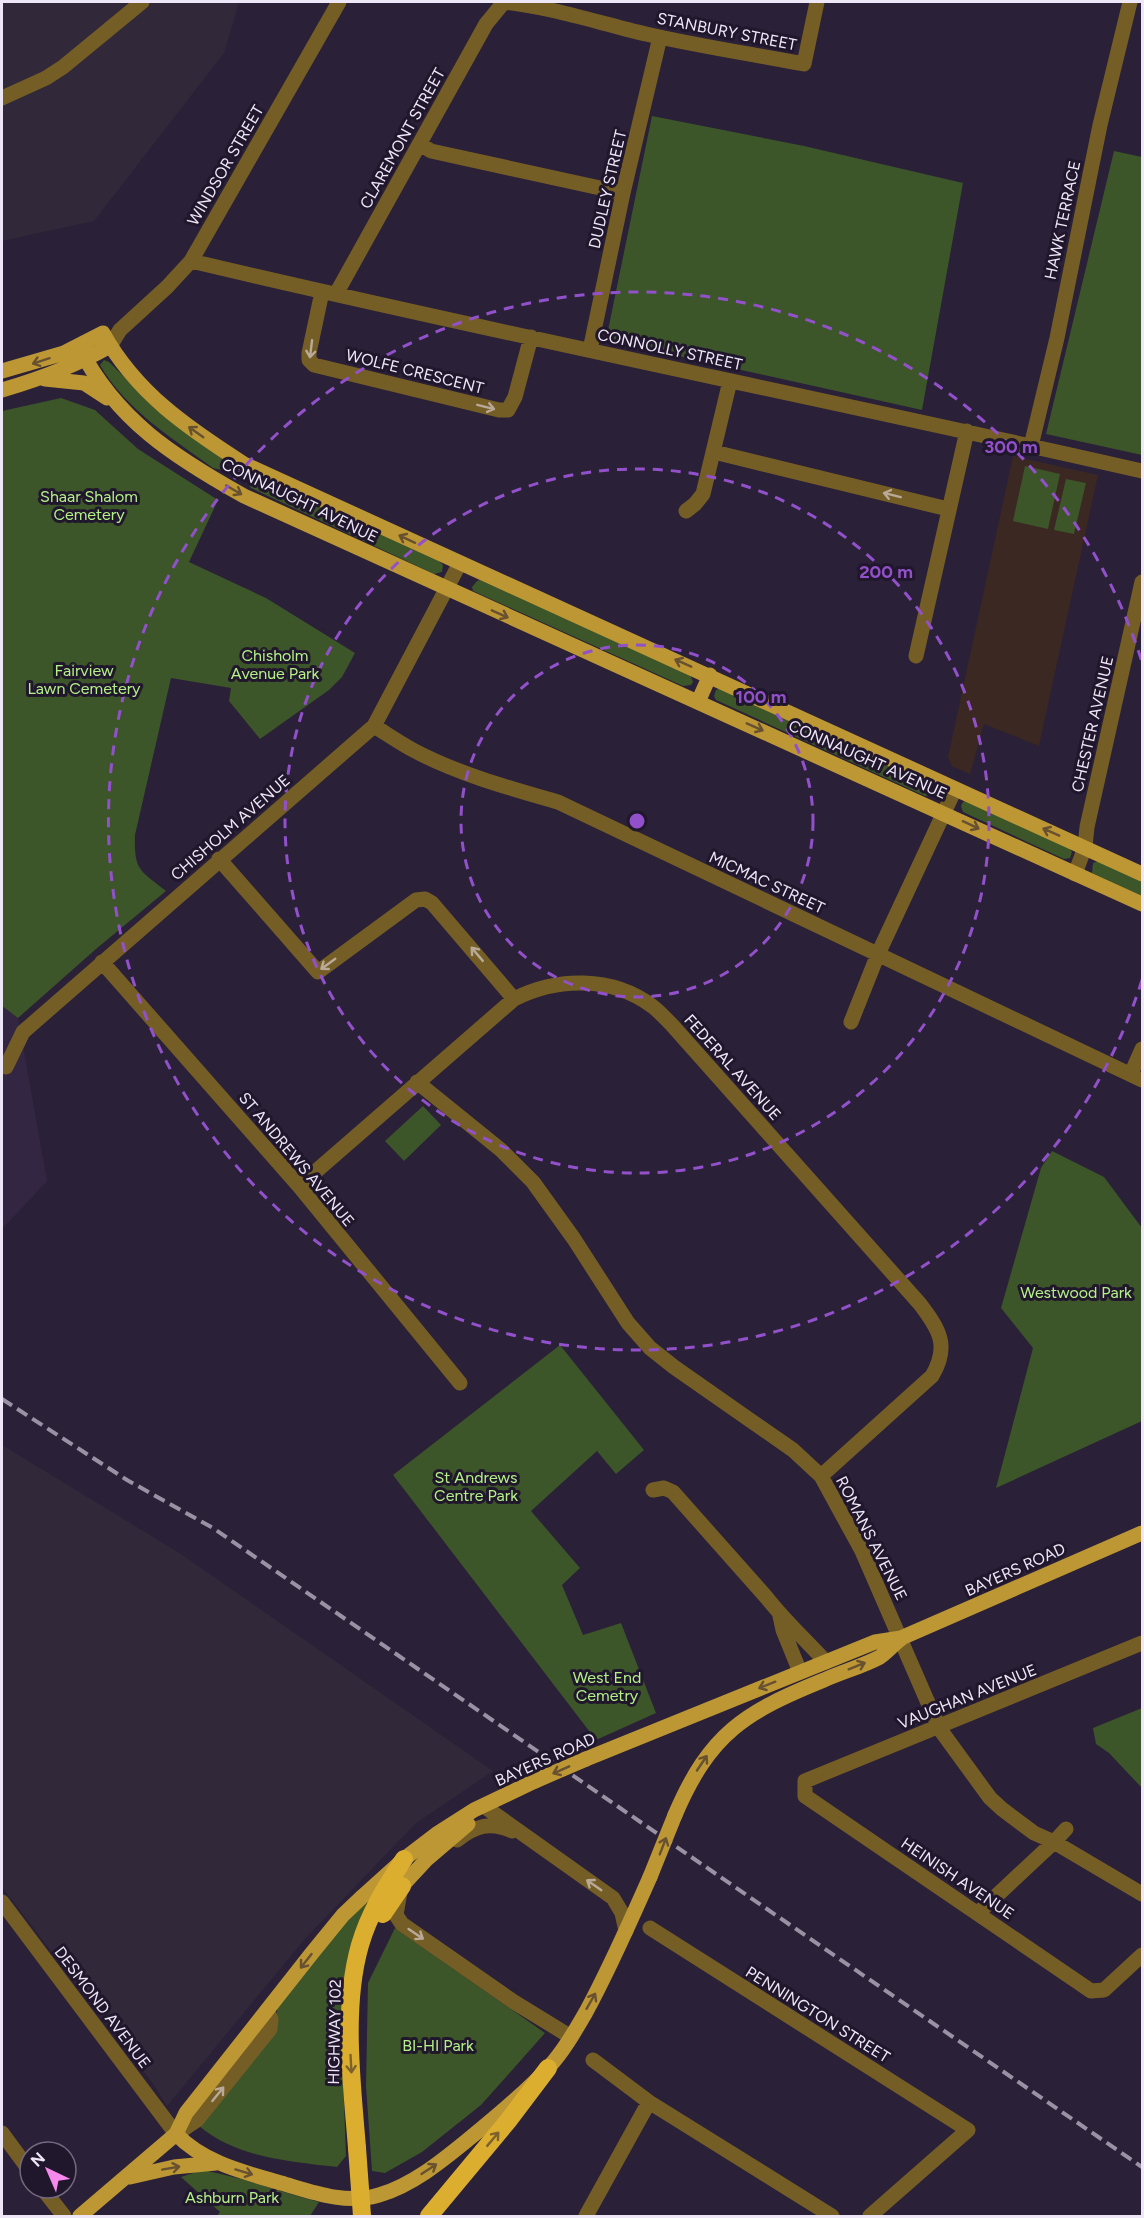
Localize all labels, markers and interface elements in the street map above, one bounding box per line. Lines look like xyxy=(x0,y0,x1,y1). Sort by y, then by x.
street label: STANBURY STREET xyxy=(655,9,799,54)
street label: CLAREMONT STREET xyxy=(356,65,449,212)
street label: WINDSOR STREET xyxy=(183,102,268,229)
street label: DUDLEY STREET xyxy=(585,128,630,250)
street label: HAWK TERRACE xyxy=(1041,159,1084,281)
street label: CONNOLLY STREET xyxy=(596,325,744,374)
one-way arrow xyxy=(305,339,316,358)
street label: WOLFE CRESCENT xyxy=(344,345,486,398)
one-way arrow xyxy=(32,356,51,367)
one-way arrow xyxy=(476,402,495,413)
one-way arrow xyxy=(188,426,204,438)
text: 300 m xyxy=(984,436,1038,458)
street label: CONNAUGHT AVENUE xyxy=(218,454,381,547)
one-way arrow xyxy=(225,484,242,496)
park label: Shaar Shalom Cemetery xyxy=(40,487,138,524)
one-way arrow xyxy=(882,489,901,501)
one-way arrow xyxy=(398,532,416,544)
text: 200 m xyxy=(859,561,913,583)
one-way arrow xyxy=(491,608,509,620)
park label: Chisholm Avenue Park xyxy=(231,646,319,683)
street label: CHESTER AVENUE xyxy=(1068,654,1117,794)
one-way arrow xyxy=(674,657,693,668)
park label: Fairview Lawn Cemetery xyxy=(28,661,141,698)
text: 100 m xyxy=(736,686,786,708)
street label: CONNAUGHT AVENUE xyxy=(786,716,950,803)
one-way arrow xyxy=(746,723,764,734)
street label: CHISHOLM AVENUE xyxy=(167,770,294,884)
centre of rings xyxy=(627,811,647,831)
one-way arrow xyxy=(961,820,979,832)
one-way arrow xyxy=(1042,826,1061,837)
street label: MICMAC STREET xyxy=(706,847,828,918)
one-way arrow xyxy=(470,947,484,962)
one-way arrow xyxy=(320,958,336,971)
street label: FEDERAL AVENUE xyxy=(680,1011,785,1124)
street label: ST ANDREWS AVENUE xyxy=(235,1088,358,1230)
park label: Westwood Park xyxy=(1020,1283,1132,1302)
park label: St Andrews Centre Park xyxy=(434,1468,518,1505)
street label: ROMANS AVENUE xyxy=(832,1473,911,1603)
street label: BAYERS ROAD xyxy=(962,1539,1068,1600)
one-way arrow xyxy=(847,1660,865,1671)
street label: VAUGHAN AVENUE xyxy=(895,1660,1039,1733)
park label: West End Cemetry xyxy=(573,1668,641,1705)
one-way arrow xyxy=(759,1680,777,1691)
street label: BAYERS ROAD xyxy=(492,1729,598,1790)
one-way arrow xyxy=(696,1755,708,1772)
one-way arrow xyxy=(552,1765,570,1776)
street label: HEINISH AVENUE xyxy=(898,1834,1018,1923)
one-way arrow xyxy=(658,1837,669,1855)
one-way arrow xyxy=(587,1879,603,1891)
one-way arrow xyxy=(408,1928,424,1940)
street label: DESMOND AVENUE xyxy=(51,1943,155,2072)
one-way arrow xyxy=(299,1952,312,1968)
street label: PENNINGTON STREET xyxy=(742,1962,893,2067)
street label: HIGHWAY 102 xyxy=(324,1979,345,2085)
one-way arrow xyxy=(586,1993,598,2010)
park label: BI-HI Park xyxy=(402,2036,474,2055)
one-way arrow xyxy=(346,2053,357,2073)
one-way arrow xyxy=(211,2086,224,2102)
one-way arrow xyxy=(486,2132,500,2147)
north arrow xyxy=(18,2140,78,2200)
text: N xyxy=(27,2148,49,2171)
one-way arrow xyxy=(161,2162,181,2173)
one-way arrow xyxy=(420,2163,437,2175)
one-way arrow xyxy=(234,2167,253,2178)
park label: Ashburn Park xyxy=(185,2188,279,2207)

